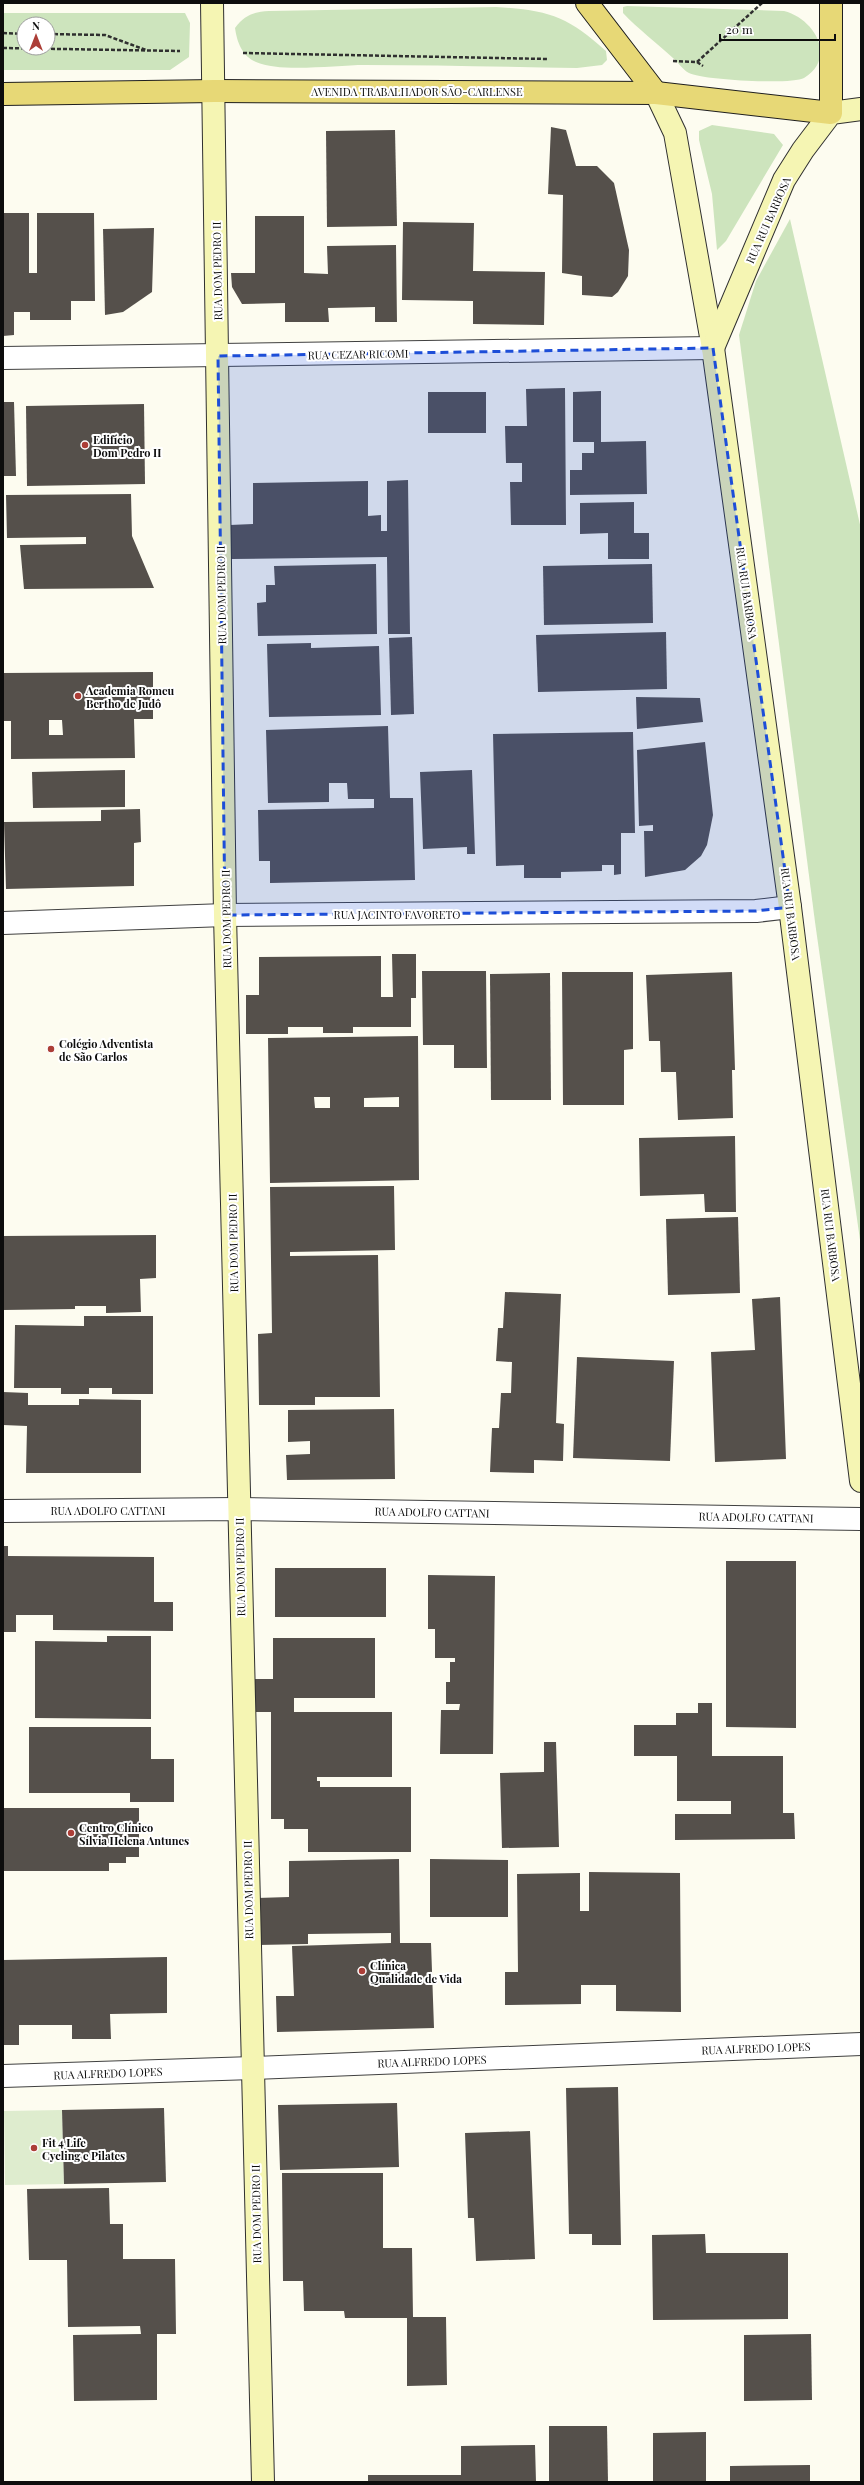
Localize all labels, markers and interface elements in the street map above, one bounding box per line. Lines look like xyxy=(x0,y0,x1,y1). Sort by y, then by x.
north arrow xyxy=(16,16,56,56)
scale bar xyxy=(720,16,835,42)
text: N xyxy=(32,18,40,33)
text: 20 m xyxy=(726,21,753,37)
street label: AVENIDA TRABALHADOR SÃO-CARLENSE xyxy=(310,84,523,99)
street label: RUA RUI BARBOSA xyxy=(742,174,794,266)
street label: RUA DOM PEDRO II xyxy=(209,221,225,320)
street label: RUA CEZAR RICOMI xyxy=(307,346,409,362)
place label: Edifício Dom Pedro II xyxy=(93,432,161,460)
marker: Edifício Dom Pedro II xyxy=(80,440,90,450)
street label: RUA DOM PEDRO II xyxy=(213,545,229,644)
street label: RUA RUI BARBOSA xyxy=(733,546,761,640)
place label: Academia Romeu Bertho de Judô xyxy=(85,683,175,711)
marker: Academia Romeu Bertho de Judô xyxy=(73,691,83,701)
street label: RUA RUI BARBOSA xyxy=(778,867,804,961)
street label: RUA DOM PEDRO II xyxy=(218,869,234,968)
street label: RUA JACINTO FAVORETO xyxy=(334,907,460,922)
place label: Colégio Adventista de São Carlos xyxy=(59,1036,153,1064)
marker: Colégio Adventista de São Carlos xyxy=(46,1044,56,1054)
street label: RUA RUI BARBOSA xyxy=(818,1188,844,1282)
street label: RUA DOM PEDRO II xyxy=(225,1193,241,1292)
street label: RUA ADOLFO CATTANI xyxy=(50,1503,166,1518)
street label: RUA ADOLFO CATTANI xyxy=(374,1503,490,1521)
street label: RUA ADOLFO CATTANI xyxy=(698,1508,814,1526)
street label: RUA DOM PEDRO II xyxy=(232,1517,248,1616)
place label: Centro Clínico Sílvia Helena Antunes xyxy=(79,1820,189,1848)
marker: Centro Clínico Sílvia Helena Antunes xyxy=(66,1828,76,1838)
street label: RUA DOM PEDRO II xyxy=(240,1840,256,1939)
place label: Clínica Qualidade de Vida xyxy=(370,1958,462,1986)
marker: Clínica Qualidade de Vida xyxy=(357,1966,367,1976)
street label: RUA ALFREDO LOPES xyxy=(701,2039,811,2057)
street label: RUA ALFREDO LOPES xyxy=(377,2052,487,2070)
street label: RUA ALFREDO LOPES xyxy=(53,2064,163,2082)
place label: Fit 4 Life Cycling e Pilates xyxy=(42,2135,125,2163)
marker: Fit 4 Life Cycling e Pilates xyxy=(29,2143,39,2153)
street label: RUA DOM PEDRO II xyxy=(248,2164,264,2263)

